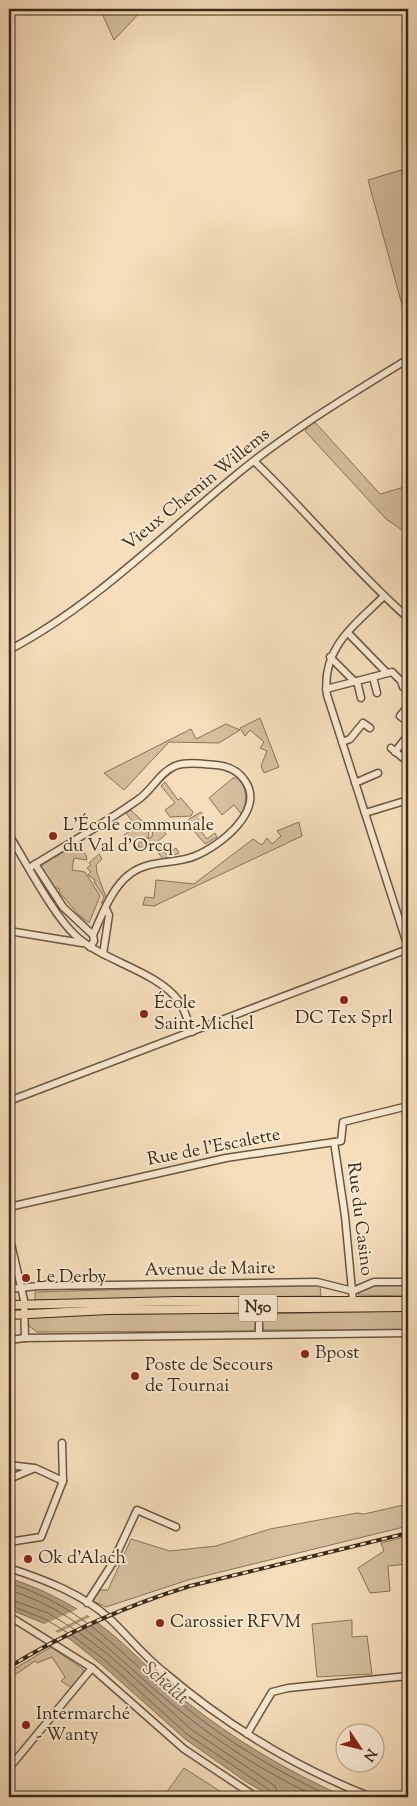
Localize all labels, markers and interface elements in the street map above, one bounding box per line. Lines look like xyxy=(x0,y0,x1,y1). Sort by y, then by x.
street label: Vieux Chemin Willems xyxy=(118,422,276,558)
place label: L'École communale du Val d’Orcq xyxy=(63,813,214,860)
marker: L'École communale du Val d’Orcq xyxy=(47,830,59,842)
place label: École Saint-Michel xyxy=(154,991,254,1038)
marker: DC Tex Sprl xyxy=(338,994,350,1006)
place label: DC Tex Sprl xyxy=(295,1006,393,1032)
marker: École Saint-Michel xyxy=(138,1008,150,1020)
street label: Rue de l'Escalette xyxy=(145,1122,283,1174)
street label: Rue du Casino xyxy=(339,1161,379,1277)
street label: Avenue de Maire xyxy=(144,1256,276,1284)
place label: Le Derby xyxy=(36,1265,107,1291)
marker: Le Derby xyxy=(20,1272,32,1284)
road number: N50 xyxy=(239,1295,277,1322)
place label: Bpost xyxy=(315,1341,359,1367)
marker: Bpost xyxy=(299,1348,311,1360)
place label: Poste de Secours de Tournai xyxy=(145,1353,273,1400)
marker: Poste de Secours de Tournai xyxy=(129,1370,141,1382)
place label: Ok d'Alach xyxy=(38,1546,126,1572)
marker: Ok d'Alach xyxy=(22,1553,34,1565)
place label: Carossier RFVM xyxy=(170,1610,301,1636)
marker: Carossier RFVM xyxy=(154,1617,166,1629)
water label: Scheldt xyxy=(136,1656,194,1712)
place label: Intermarché - Wanty xyxy=(36,1702,130,1749)
marker: Intermarché - Wanty xyxy=(20,1719,32,1731)
north arrow xyxy=(334,1724,384,1774)
text: N xyxy=(358,1744,380,1765)

